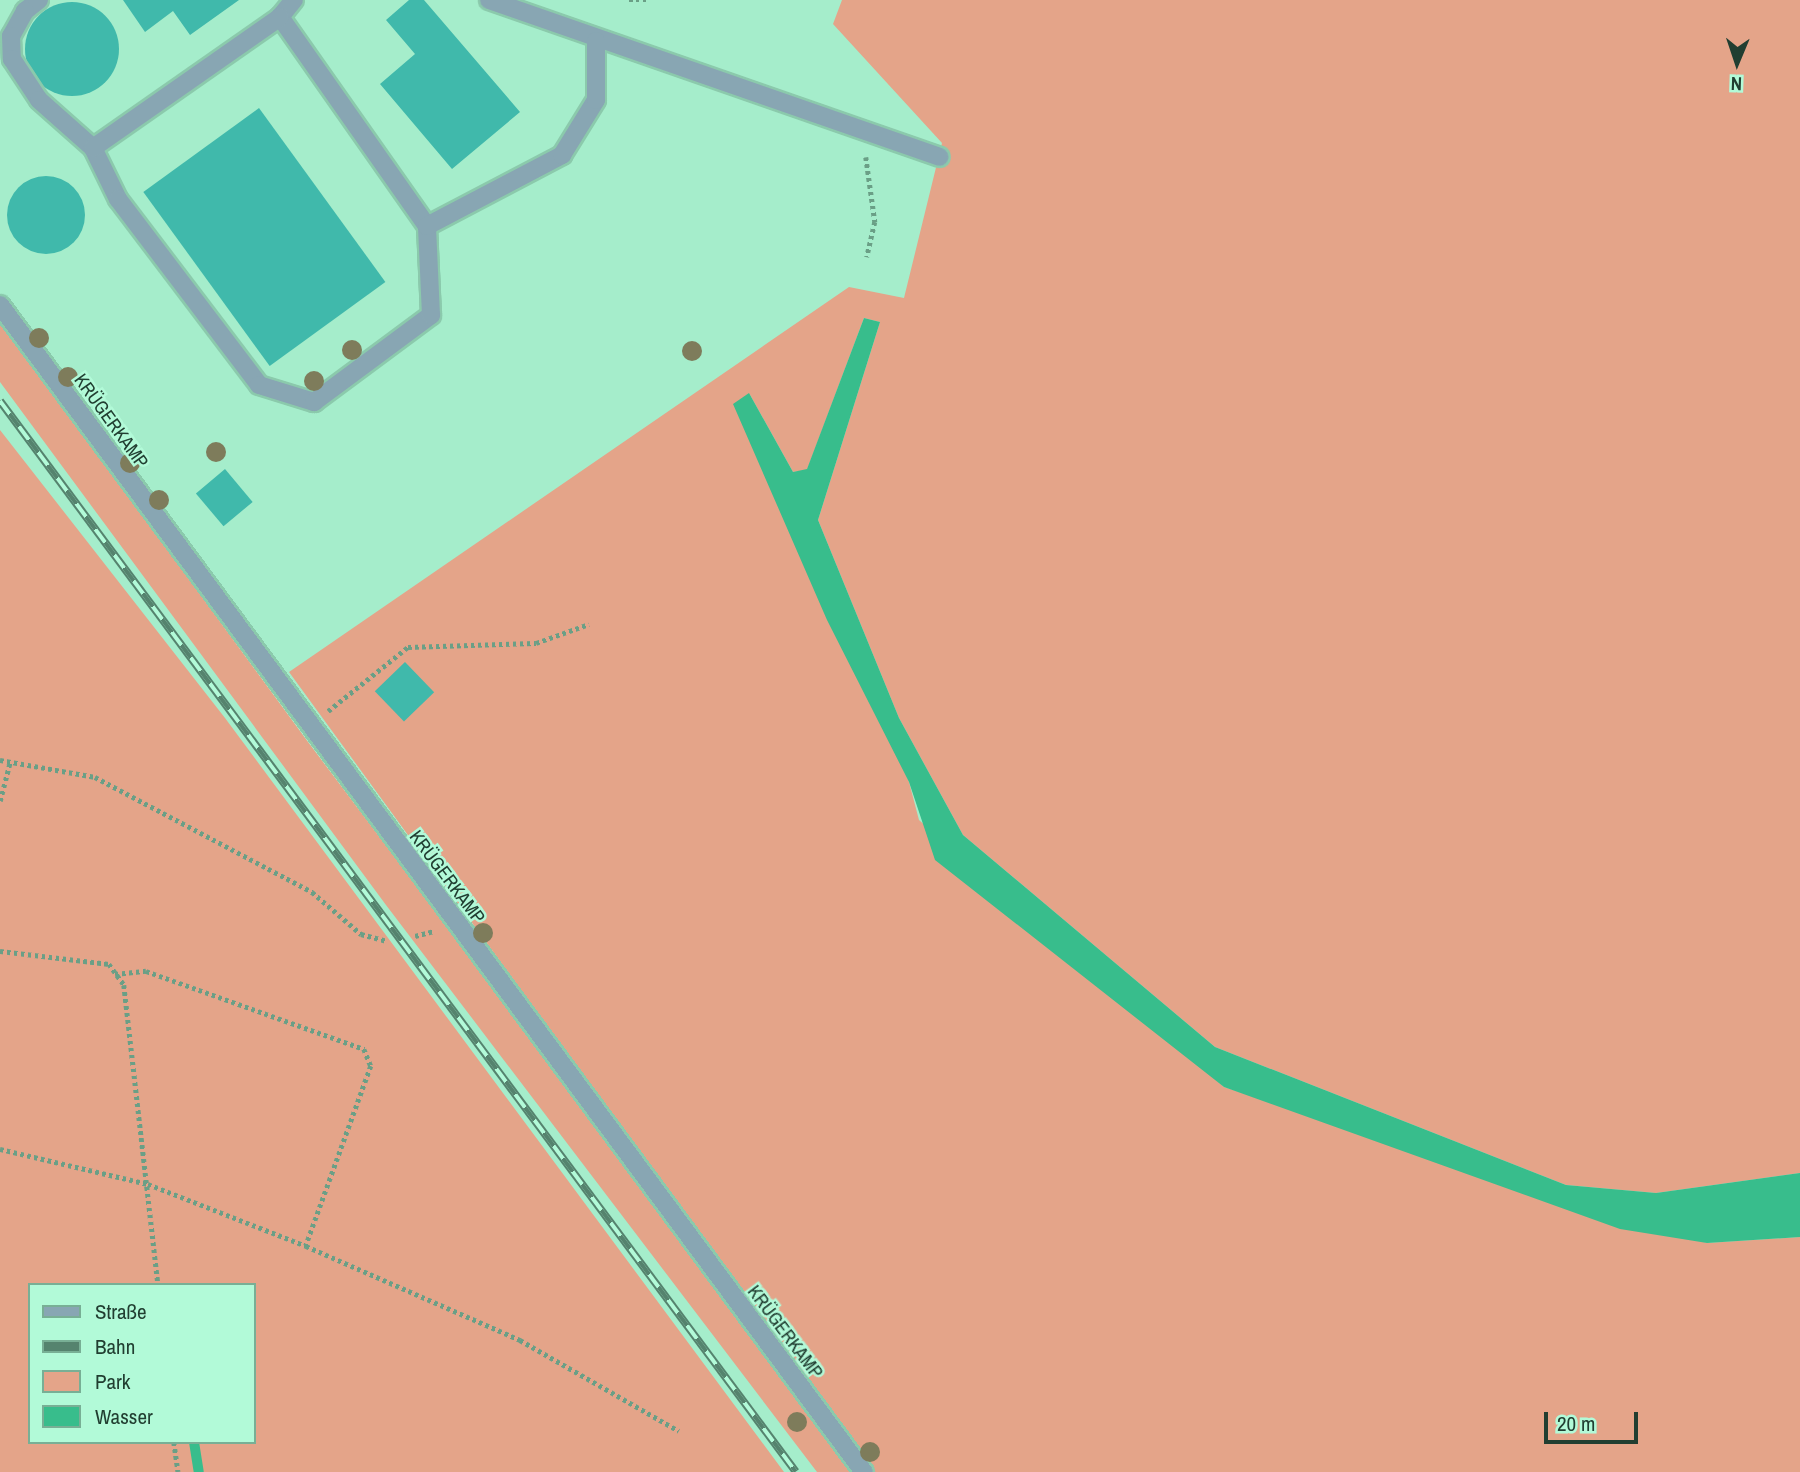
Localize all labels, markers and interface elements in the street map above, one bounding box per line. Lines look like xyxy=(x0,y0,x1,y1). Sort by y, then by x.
north arrow xyxy=(1702,28,1772,98)
text: N xyxy=(1730,71,1742,97)
street label: KRÜGERKAMP xyxy=(69,369,153,473)
street label: KRÜGERKAMP xyxy=(405,826,489,928)
street label: KRÜGERKAMP xyxy=(743,1281,827,1383)
legend xyxy=(28,1283,256,1444)
text: Straße xyxy=(95,1297,147,1326)
text: Bahn xyxy=(95,1332,135,1361)
text: Park xyxy=(95,1367,130,1396)
scale bar xyxy=(1548,1398,1643,1442)
text: Wasser xyxy=(95,1402,153,1431)
text: 20 m xyxy=(1557,1409,1595,1438)

